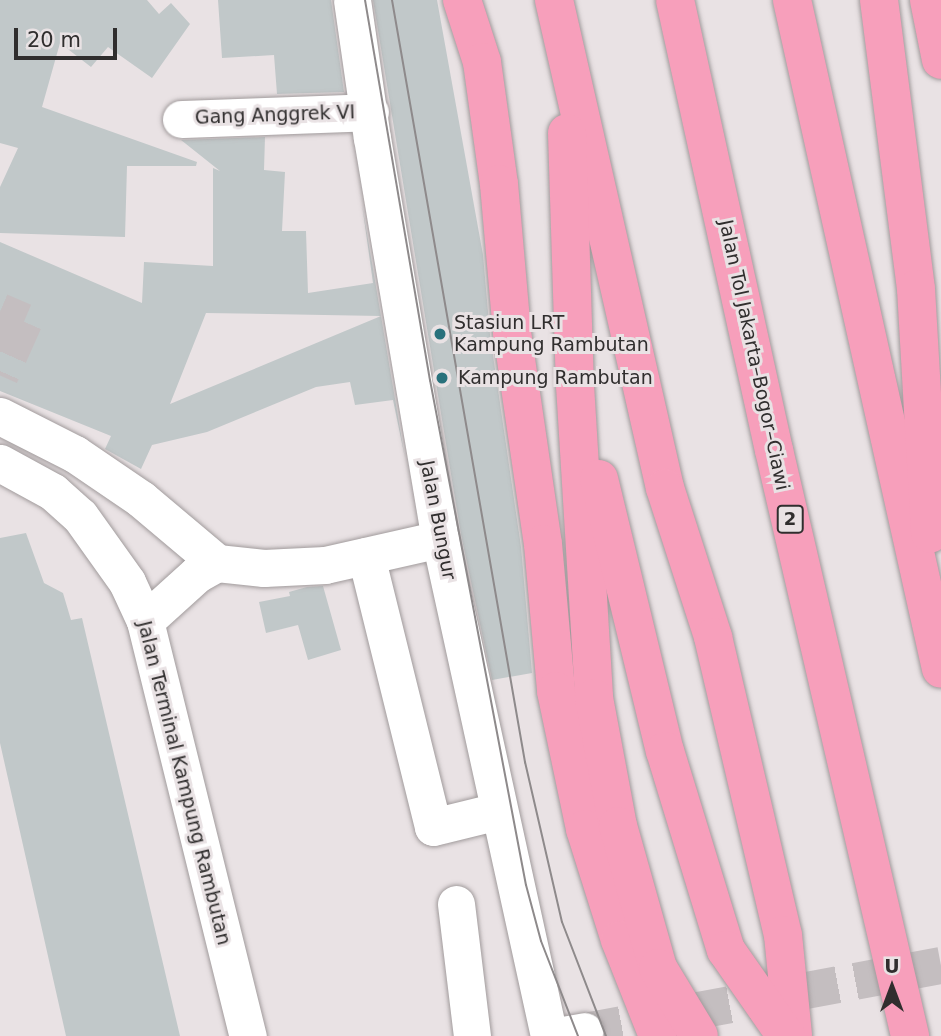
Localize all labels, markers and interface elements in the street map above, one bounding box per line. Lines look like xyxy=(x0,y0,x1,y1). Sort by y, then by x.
scale bar xyxy=(18,14,121,58)
text: 20 m xyxy=(27,28,81,52)
street label: Gang Anggrek VI xyxy=(194,101,356,129)
street label: Jalan Tol Jakarta–Bogor–Ciawi xyxy=(714,218,794,492)
place label: Stasiun LRT Kampung Rambutan xyxy=(454,312,649,356)
marker: Stasiun LRT Kampung Rambutan xyxy=(432,326,448,342)
place label: Kampung Rambutan xyxy=(458,367,653,389)
marker: Kampung Rambutan xyxy=(432,368,452,388)
street label: Jalan Bungur xyxy=(415,458,461,582)
road number: 2 xyxy=(776,504,804,534)
street label: Jalan Terminal Kampung Rambutan xyxy=(133,619,235,947)
north arrow xyxy=(857,952,927,1022)
text: U xyxy=(884,955,900,977)

